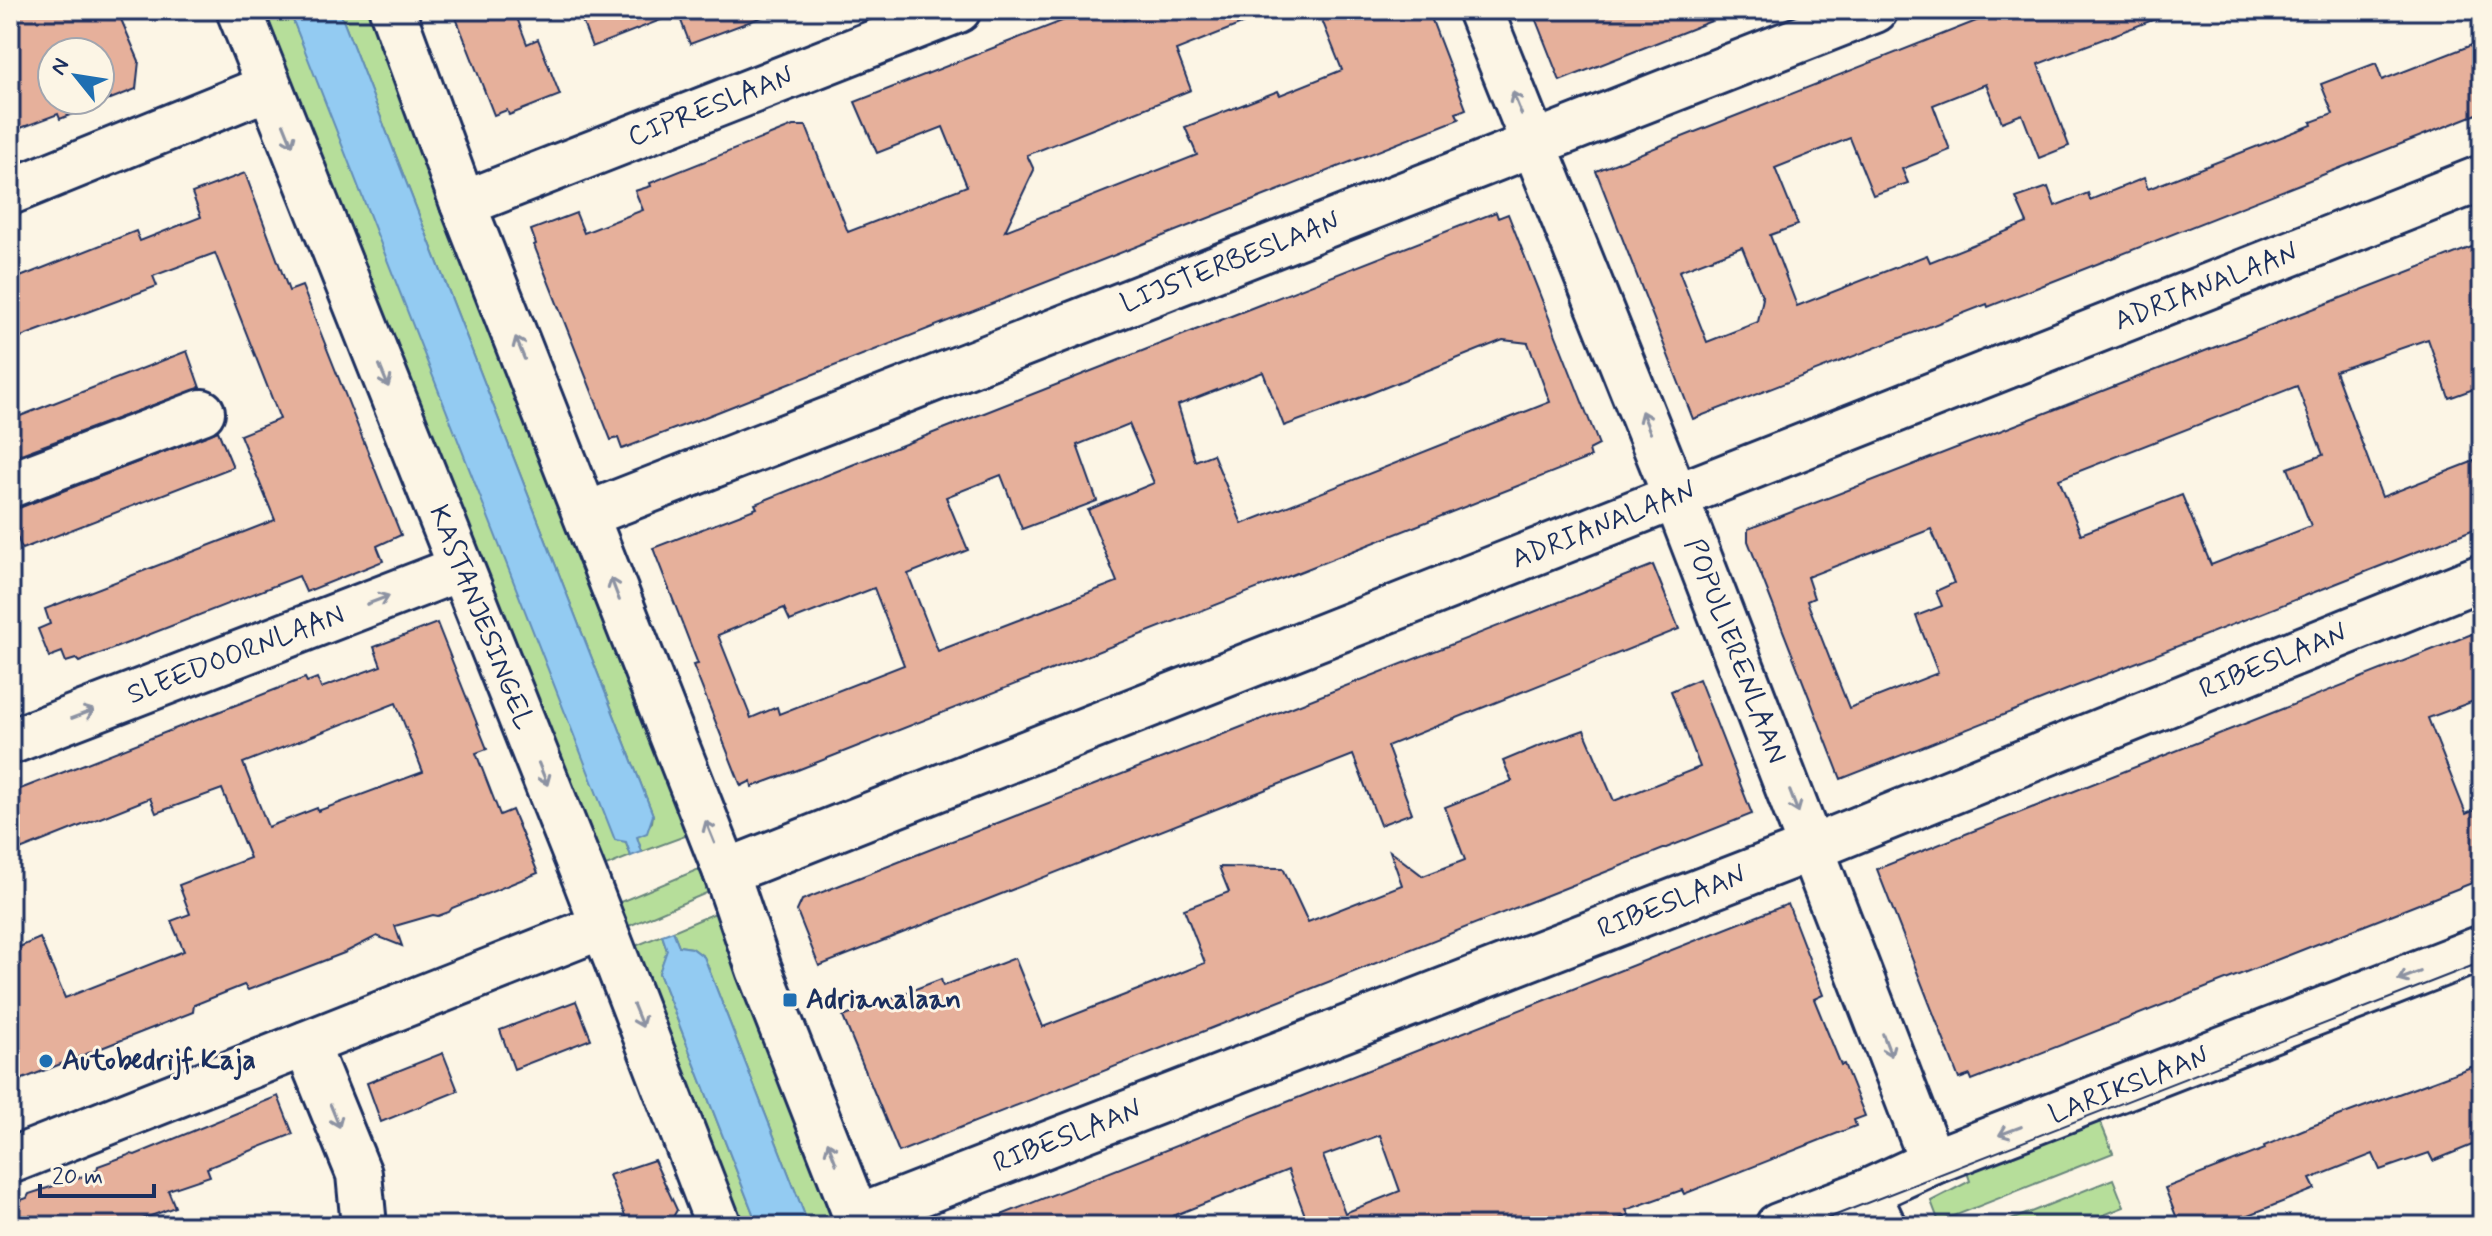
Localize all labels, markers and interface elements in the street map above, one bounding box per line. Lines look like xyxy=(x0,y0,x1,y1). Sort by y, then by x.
north arrow xyxy=(36,36,116,116)
text: N xyxy=(45,54,76,80)
street label: CIPRESLAAN xyxy=(623,58,799,156)
one-way arrow xyxy=(1509,91,1523,116)
one-way arrow xyxy=(282,122,296,147)
street label: LIJSTERBESLAAN xyxy=(1115,203,1345,322)
street label: ADRIANALAAN xyxy=(2109,234,2304,340)
one-way arrow xyxy=(512,336,526,361)
one-way arrow xyxy=(378,363,392,388)
one-way arrow xyxy=(1637,410,1652,435)
street label: ADRIANALAAN xyxy=(1506,472,1701,578)
street label: KASTANJESINGEL xyxy=(420,500,542,735)
street label: POPULIERENLAAN xyxy=(1675,533,1795,769)
one-way arrow xyxy=(607,578,622,602)
one-way arrow xyxy=(365,592,390,606)
street label: SLEEDOORNLAAN xyxy=(122,596,350,713)
street label: RIBESLAAN xyxy=(2194,615,2353,708)
one-way arrow xyxy=(70,705,95,720)
one-way arrow xyxy=(537,761,551,786)
one-way arrow xyxy=(1788,789,1802,814)
one-way arrow xyxy=(702,820,716,845)
street label: RIBESLAAN xyxy=(1592,857,1752,948)
one-way arrow xyxy=(2397,970,2422,984)
place label: Adrianalaan xyxy=(806,982,961,1019)
marker: Adrianalaan xyxy=(781,991,799,1009)
one-way arrow xyxy=(632,1003,646,1028)
one-way arrow xyxy=(1881,1032,1895,1057)
street label: LARIKSLAAN xyxy=(2044,1038,2214,1133)
place label: Autobedrijf Kaja xyxy=(62,1043,256,1080)
marker: Autobedrijf Kaja xyxy=(37,1052,55,1070)
street label: RIBESLAAN xyxy=(988,1091,1148,1182)
one-way arrow xyxy=(329,1103,344,1128)
one-way arrow xyxy=(1998,1125,2023,1139)
one-way arrow xyxy=(823,1141,838,1166)
scale bar xyxy=(40,1148,154,1198)
text: 20 m xyxy=(52,1162,103,1193)

